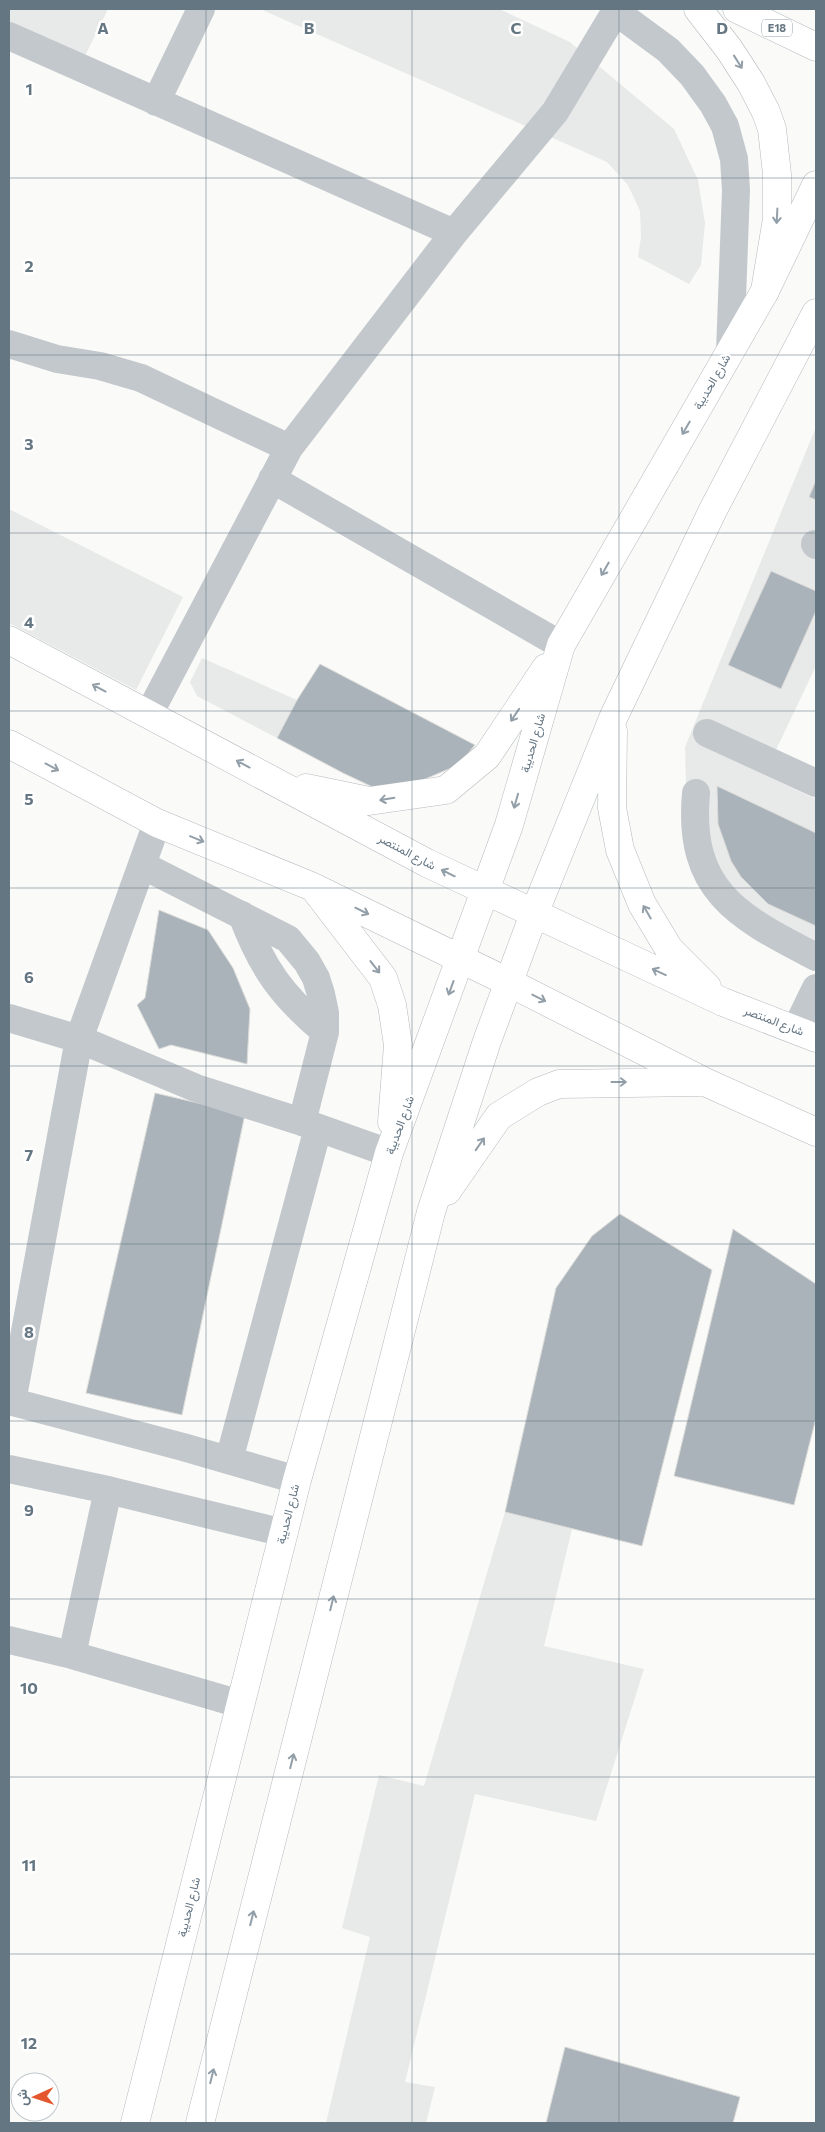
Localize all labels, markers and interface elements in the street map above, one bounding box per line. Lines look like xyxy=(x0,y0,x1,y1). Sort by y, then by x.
text: A xyxy=(97,18,109,37)
text: B xyxy=(304,18,315,37)
text: C xyxy=(511,18,522,37)
text: D xyxy=(716,18,728,37)
road number: E18 xyxy=(762,19,792,36)
one-way arrow xyxy=(732,55,743,69)
text: 1 xyxy=(25,79,33,98)
one-way arrow xyxy=(772,207,781,223)
text: 2 xyxy=(24,256,34,275)
street label: شارع الحديبة xyxy=(690,351,735,413)
one-way arrow xyxy=(680,421,690,435)
text: 3 xyxy=(24,434,34,453)
one-way arrow xyxy=(600,562,610,577)
text: 4 xyxy=(24,612,34,631)
one-way arrow xyxy=(92,683,107,692)
one-way arrow xyxy=(510,708,520,722)
street label: شارع الحديبة xyxy=(517,711,550,775)
one-way arrow xyxy=(235,759,250,769)
one-way arrow xyxy=(44,762,59,772)
text: 5 xyxy=(24,789,34,808)
one-way arrow xyxy=(511,793,521,809)
one-way arrow xyxy=(379,794,395,804)
street label: شارع المنتصر xyxy=(374,830,439,875)
one-way arrow xyxy=(189,835,204,845)
one-way arrow xyxy=(441,868,456,877)
one-way arrow xyxy=(642,904,652,919)
one-way arrow xyxy=(354,907,369,916)
one-way arrow xyxy=(369,960,380,973)
one-way arrow xyxy=(651,966,666,976)
text: 6 xyxy=(24,967,34,986)
one-way arrow xyxy=(446,979,455,995)
one-way arrow xyxy=(531,994,546,1003)
street label: شارع المنتصر xyxy=(740,1002,806,1041)
one-way arrow xyxy=(611,1077,627,1087)
street label: شارع الحديبة xyxy=(382,1093,419,1157)
one-way arrow xyxy=(475,1137,485,1151)
text: 7 xyxy=(25,1145,34,1164)
text: 8 xyxy=(24,1322,34,1341)
street label: شارع الحديبة xyxy=(273,1482,304,1546)
text: 9 xyxy=(24,1500,34,1519)
one-way arrow xyxy=(328,1596,337,1612)
text: 10 xyxy=(20,1678,38,1697)
one-way arrow xyxy=(288,1753,297,1769)
text: 11 xyxy=(22,1855,36,1874)
street label: شارع الحديبة xyxy=(174,1875,205,1939)
one-way arrow xyxy=(248,1911,257,1927)
text: 12 xyxy=(21,2033,37,2052)
one-way arrow xyxy=(208,2068,217,2084)
north arrow xyxy=(10,2072,60,2122)
text: ش xyxy=(13,2089,31,2107)

